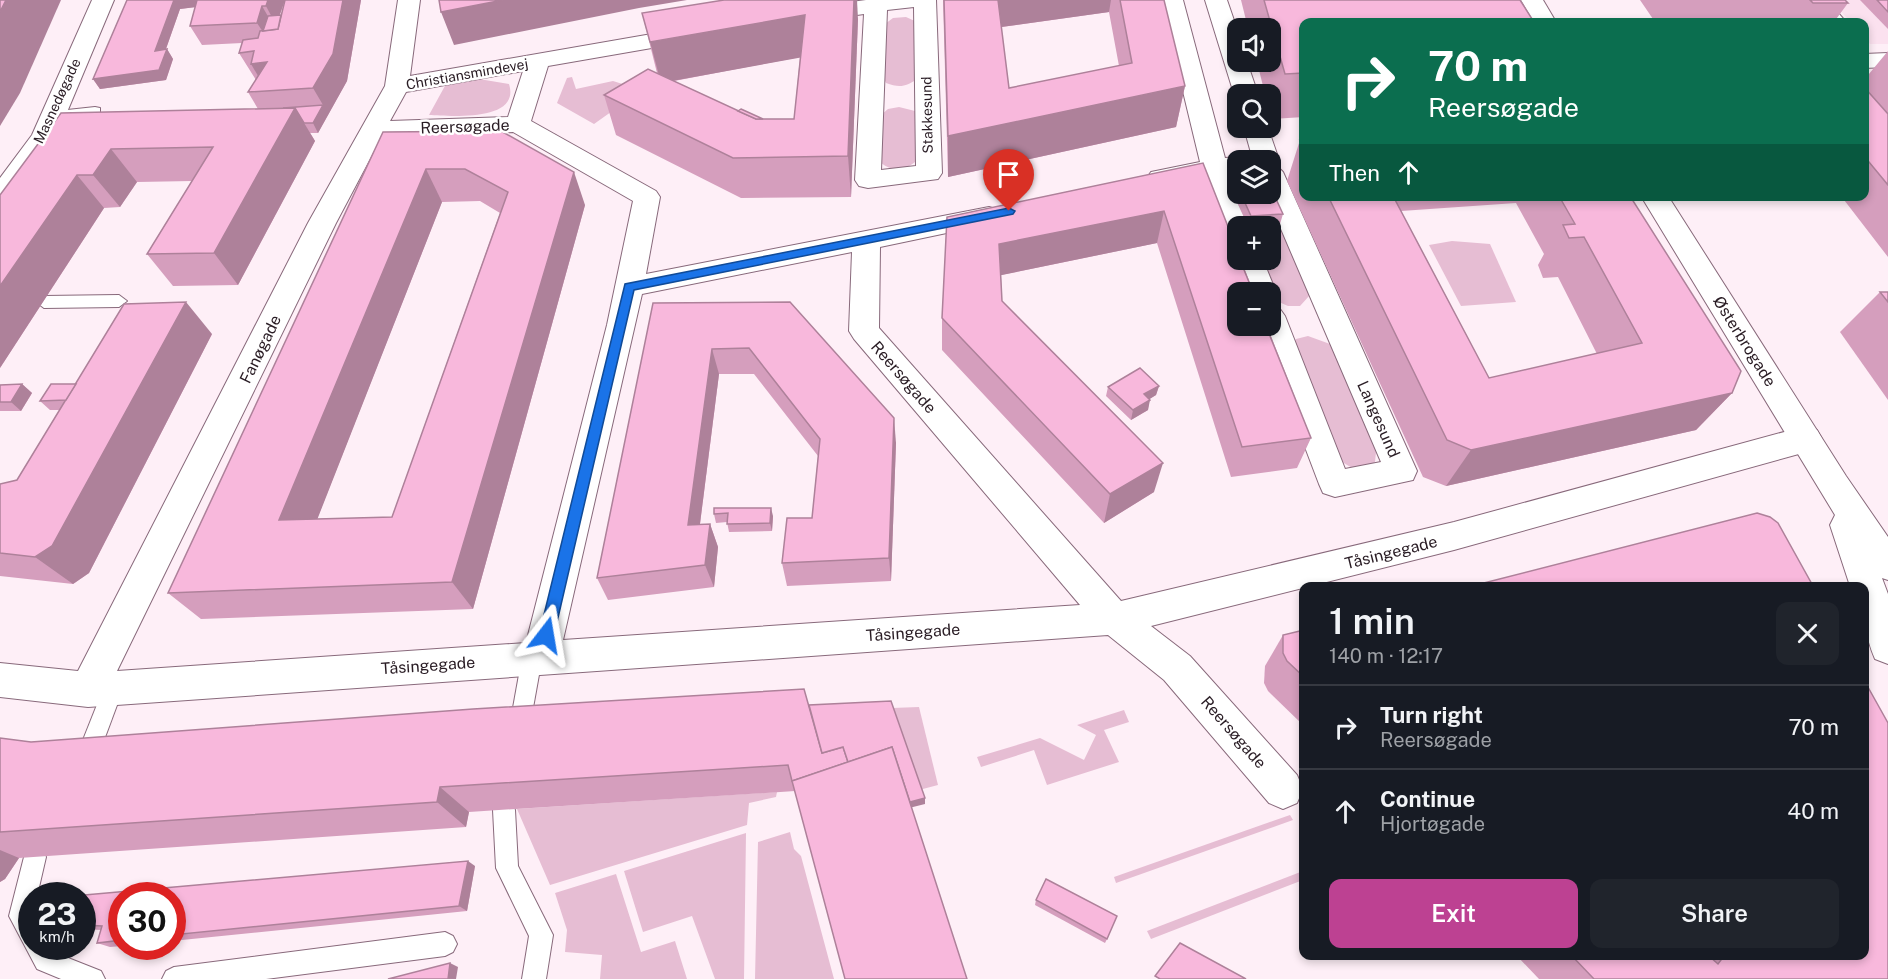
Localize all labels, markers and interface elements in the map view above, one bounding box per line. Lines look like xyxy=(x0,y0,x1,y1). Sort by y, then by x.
map controls xyxy=(1227,18,1281,336)
button: sound xyxy=(1227,18,1281,72)
text: 70 m xyxy=(1428,41,1528,90)
icon: right xyxy=(1329,42,1407,120)
street label: Christiansmindevej xyxy=(405,55,529,93)
street label: Masnedøgade xyxy=(30,56,84,146)
street label: Stakkesund xyxy=(918,76,936,154)
button: search xyxy=(1227,84,1281,138)
text: Reersøgade xyxy=(1428,91,1579,123)
street label: Reersøgade xyxy=(420,115,510,138)
pin xyxy=(983,149,1034,211)
button: layers xyxy=(1227,150,1281,204)
icon: ahead xyxy=(1392,156,1425,189)
icon: arrive xyxy=(992,158,1025,191)
text: Then xyxy=(1329,160,1380,186)
button: + xyxy=(1227,216,1281,270)
button: − xyxy=(1227,282,1281,336)
street label: Østerbrogade xyxy=(1709,293,1780,390)
street label: Fanøgade xyxy=(236,312,285,387)
street label: Reersøgade xyxy=(867,337,940,417)
street label: Langesund xyxy=(1353,378,1404,461)
street label: Tåsingegade xyxy=(1343,532,1439,573)
text: 1 min xyxy=(1329,600,1415,642)
button: close xyxy=(1776,602,1839,665)
position arrow xyxy=(514,603,578,667)
street label: Tåsingegade xyxy=(865,620,961,645)
text: 140 m · 12:17 xyxy=(1329,644,1443,668)
street label: Tåsingegade xyxy=(380,653,476,678)
street label: Reersøgade xyxy=(1197,692,1270,772)
text: Turn right xyxy=(1380,702,1483,728)
icon: right xyxy=(1329,711,1362,744)
text: 70 m xyxy=(1788,714,1839,740)
text: Reersøgade xyxy=(1380,728,1492,752)
text: Continue xyxy=(1380,786,1475,812)
icon: ahead xyxy=(1329,795,1362,828)
text: 40 m xyxy=(1787,798,1839,824)
text: Hjortøgade xyxy=(1380,812,1485,836)
button: Exit xyxy=(1329,879,1578,948)
button: Share xyxy=(1590,879,1839,948)
speed limit sign: 30 xyxy=(108,882,186,960)
text: 23 xyxy=(37,896,77,932)
text: km/h xyxy=(39,928,75,945)

